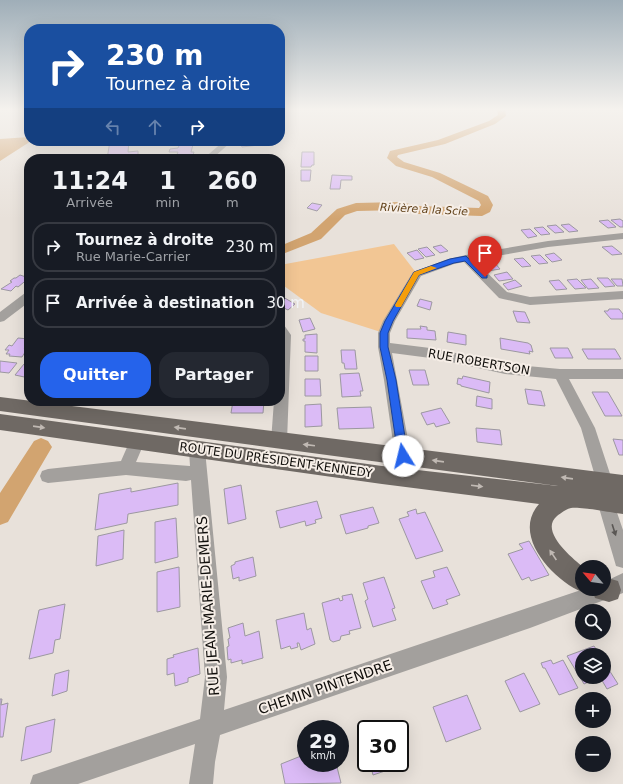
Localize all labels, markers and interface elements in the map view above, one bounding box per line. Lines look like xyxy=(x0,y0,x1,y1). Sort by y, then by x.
text: 230 m xyxy=(106,39,203,72)
icon: right xyxy=(40,40,92,92)
text: Tournez à droite xyxy=(106,73,250,94)
icon: left xyxy=(102,116,124,138)
icon: ahead xyxy=(144,116,166,138)
icon: right xyxy=(186,116,208,138)
text: 11:24 xyxy=(51,167,128,195)
text: 1 xyxy=(159,167,176,195)
text: 260 xyxy=(207,167,257,195)
text: Arrivée xyxy=(66,195,113,210)
text: min xyxy=(155,195,180,210)
text: m xyxy=(226,195,239,210)
water label: Rivière à la Scie xyxy=(380,201,469,218)
text: Tournez à droite xyxy=(76,231,214,249)
icon: right xyxy=(42,236,64,258)
pin xyxy=(468,236,502,277)
text: 230 m xyxy=(226,238,274,256)
icon: arrive xyxy=(474,242,496,264)
text: Rue Marie-Carrier xyxy=(76,249,190,264)
icon: arrive xyxy=(42,292,64,314)
text: Arrivée à destination xyxy=(76,294,254,312)
text: 30 m xyxy=(266,294,305,312)
street label: RUE ROBERTSON xyxy=(427,346,531,378)
button: Quitter xyxy=(40,352,151,398)
button: Partager xyxy=(159,352,269,398)
one-way arrow xyxy=(33,424,45,430)
one-way arrow xyxy=(174,424,186,431)
position arrow xyxy=(382,435,424,477)
street label: ROUTE DU PRÉSIDENT-KENNEDY xyxy=(179,439,374,481)
one-way arrow xyxy=(303,441,315,448)
one-way arrow xyxy=(432,458,444,464)
one-way arrow xyxy=(561,475,573,481)
one-way arrow xyxy=(471,483,483,489)
street label: RUE JEAN-MARIE-DEMERS xyxy=(194,516,222,696)
one-way arrow xyxy=(611,524,617,536)
one-way arrow xyxy=(549,549,557,560)
north arrow xyxy=(575,560,611,596)
map controls xyxy=(575,560,611,772)
button: search xyxy=(575,604,611,640)
button: layers xyxy=(575,648,611,684)
street label: CHEMIN PINTENDRE xyxy=(256,657,394,717)
button: + xyxy=(575,692,611,728)
speed limit sign: 30 xyxy=(357,720,409,772)
text: 29 xyxy=(309,729,337,753)
button: − xyxy=(575,736,611,772)
text: km/h xyxy=(310,750,336,761)

